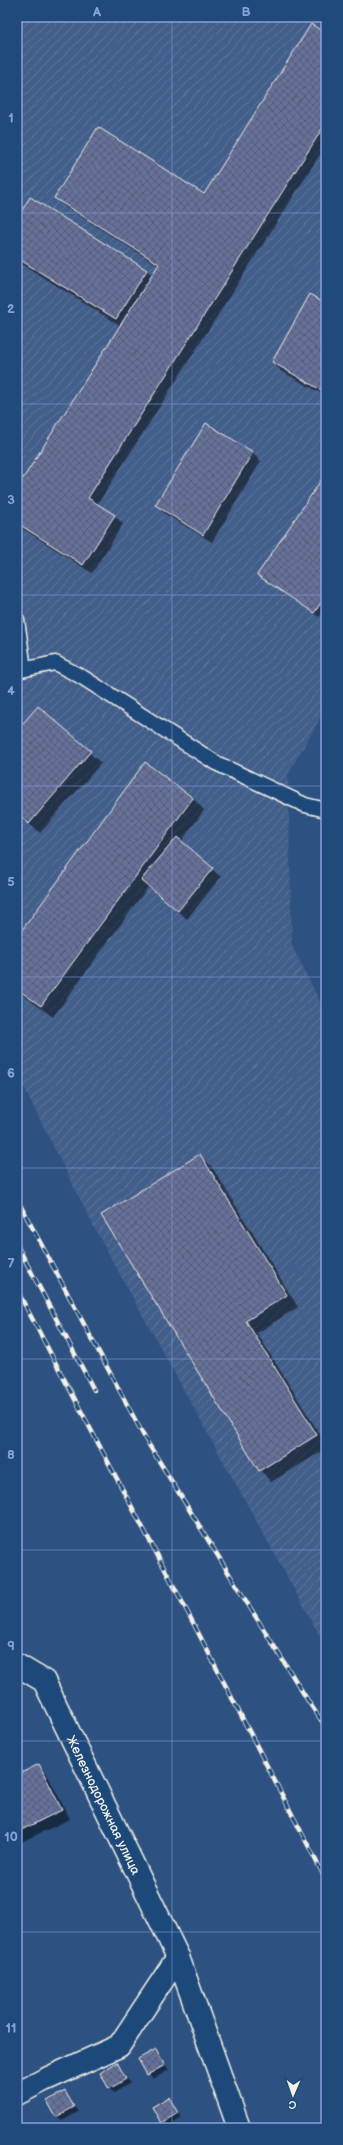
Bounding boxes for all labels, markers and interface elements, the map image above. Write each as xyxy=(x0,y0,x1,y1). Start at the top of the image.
text: A xyxy=(92,4,101,20)
text: B xyxy=(241,4,251,20)
text: 1 xyxy=(8,110,14,126)
text: 2 xyxy=(7,301,15,317)
text: 3 xyxy=(7,492,15,508)
text: 4 xyxy=(7,683,15,699)
text: 5 xyxy=(7,874,15,890)
text: 6 xyxy=(7,1065,15,1081)
text: 7 xyxy=(7,1256,15,1272)
text: 8 xyxy=(7,1447,15,1463)
text: 9 xyxy=(7,1638,15,1654)
street label: Железнодорожная улица xyxy=(63,1733,144,1878)
text: 10 xyxy=(4,1829,18,1845)
text: 11 xyxy=(6,2020,16,2036)
north arrow xyxy=(273,2075,313,2115)
text: С xyxy=(288,2098,297,2111)

